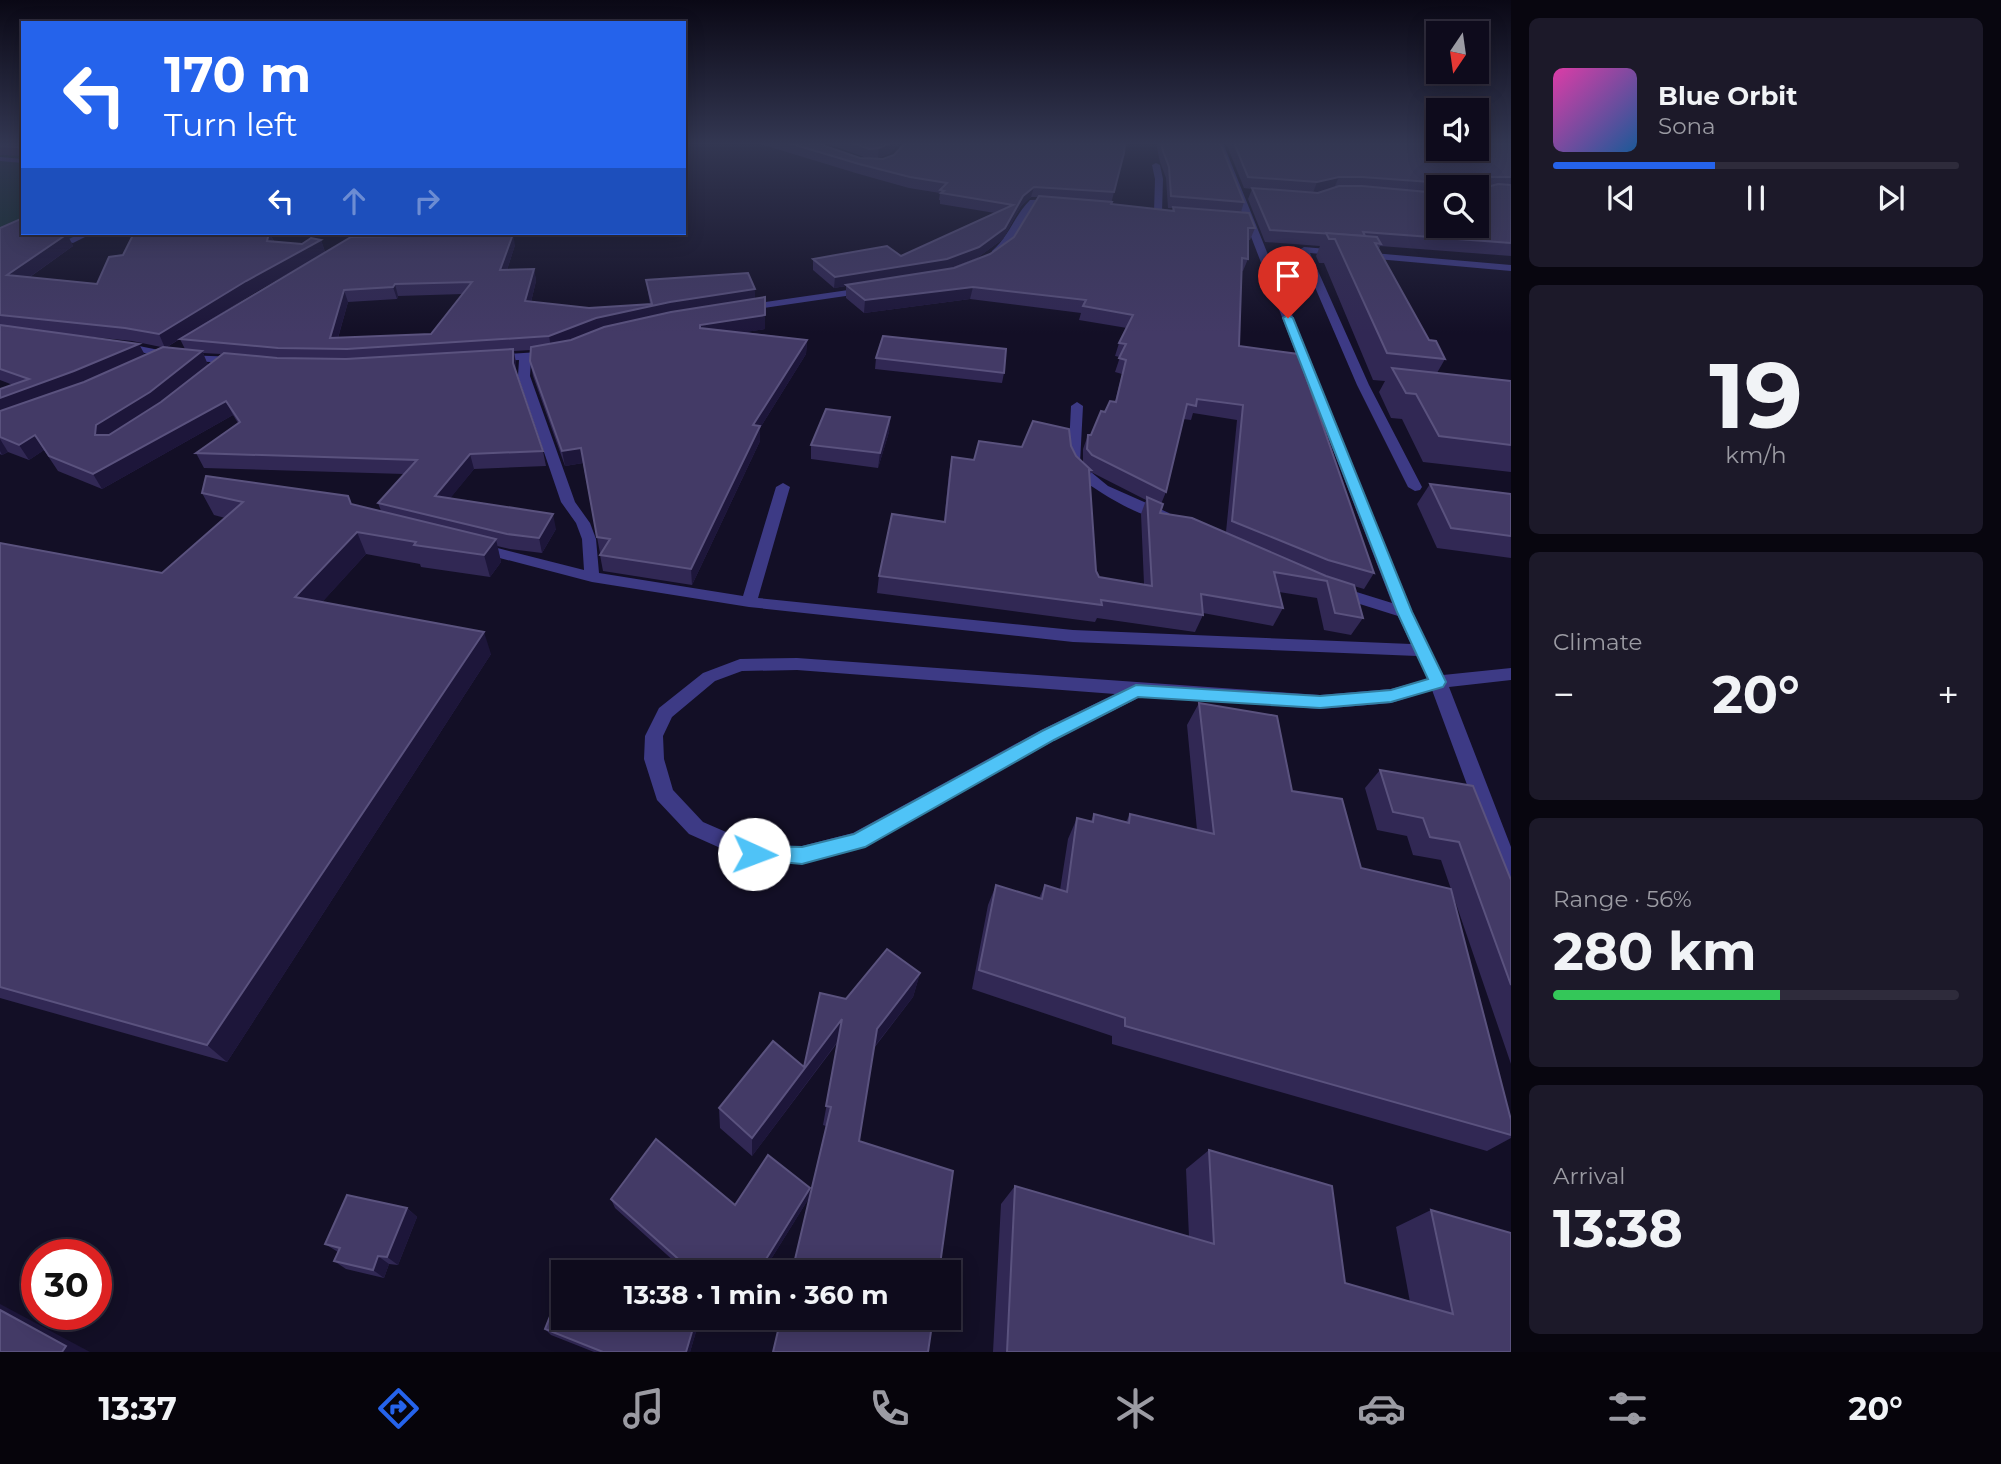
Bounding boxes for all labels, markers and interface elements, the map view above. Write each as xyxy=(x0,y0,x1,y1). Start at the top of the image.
north arrow xyxy=(1426,21,1489,84)
map controls xyxy=(1426,21,1489,238)
text: 170 m xyxy=(164,45,311,104)
icon: left xyxy=(49,49,140,140)
text: Blue Orbit xyxy=(1658,80,1797,112)
button: sound xyxy=(1426,98,1489,161)
text: Turn left xyxy=(164,105,298,144)
text: Sona xyxy=(1658,112,1716,140)
button: search xyxy=(1426,175,1489,238)
icon: previous xyxy=(1602,179,1640,217)
icon: pause xyxy=(1737,179,1775,217)
icon: next xyxy=(1872,179,1910,217)
icon: left xyxy=(262,182,300,220)
icon: ahead xyxy=(335,182,373,220)
icon: right xyxy=(408,182,446,220)
pin xyxy=(1258,246,1318,318)
icon: arrive xyxy=(1269,257,1307,295)
text: 19 xyxy=(1709,340,1803,451)
text: km/h xyxy=(1725,441,1787,469)
text: Climate xyxy=(1553,628,1642,656)
text: 20° xyxy=(1712,663,1800,726)
text: − xyxy=(1553,671,1575,718)
text: + xyxy=(1937,671,1959,718)
position arrow xyxy=(717,817,791,891)
text: Range · 56% xyxy=(1553,885,1692,913)
text: 280 km xyxy=(1553,920,1756,983)
text: Arrival xyxy=(1553,1162,1626,1190)
text: 13:38 xyxy=(1553,1197,1683,1260)
speed limit sign: 30 xyxy=(21,1239,112,1330)
text: 13:38 · 1 min · 360 m xyxy=(624,1279,888,1311)
icon: directions xyxy=(374,1384,423,1433)
icon: music xyxy=(619,1384,668,1433)
icon: phone xyxy=(865,1384,914,1433)
icon: climate xyxy=(1111,1384,1160,1433)
icon: car xyxy=(1357,1384,1406,1433)
icon: filters xyxy=(1603,1384,1652,1433)
text: 13:37 xyxy=(98,1389,177,1428)
text: 20° xyxy=(1849,1389,1903,1428)

